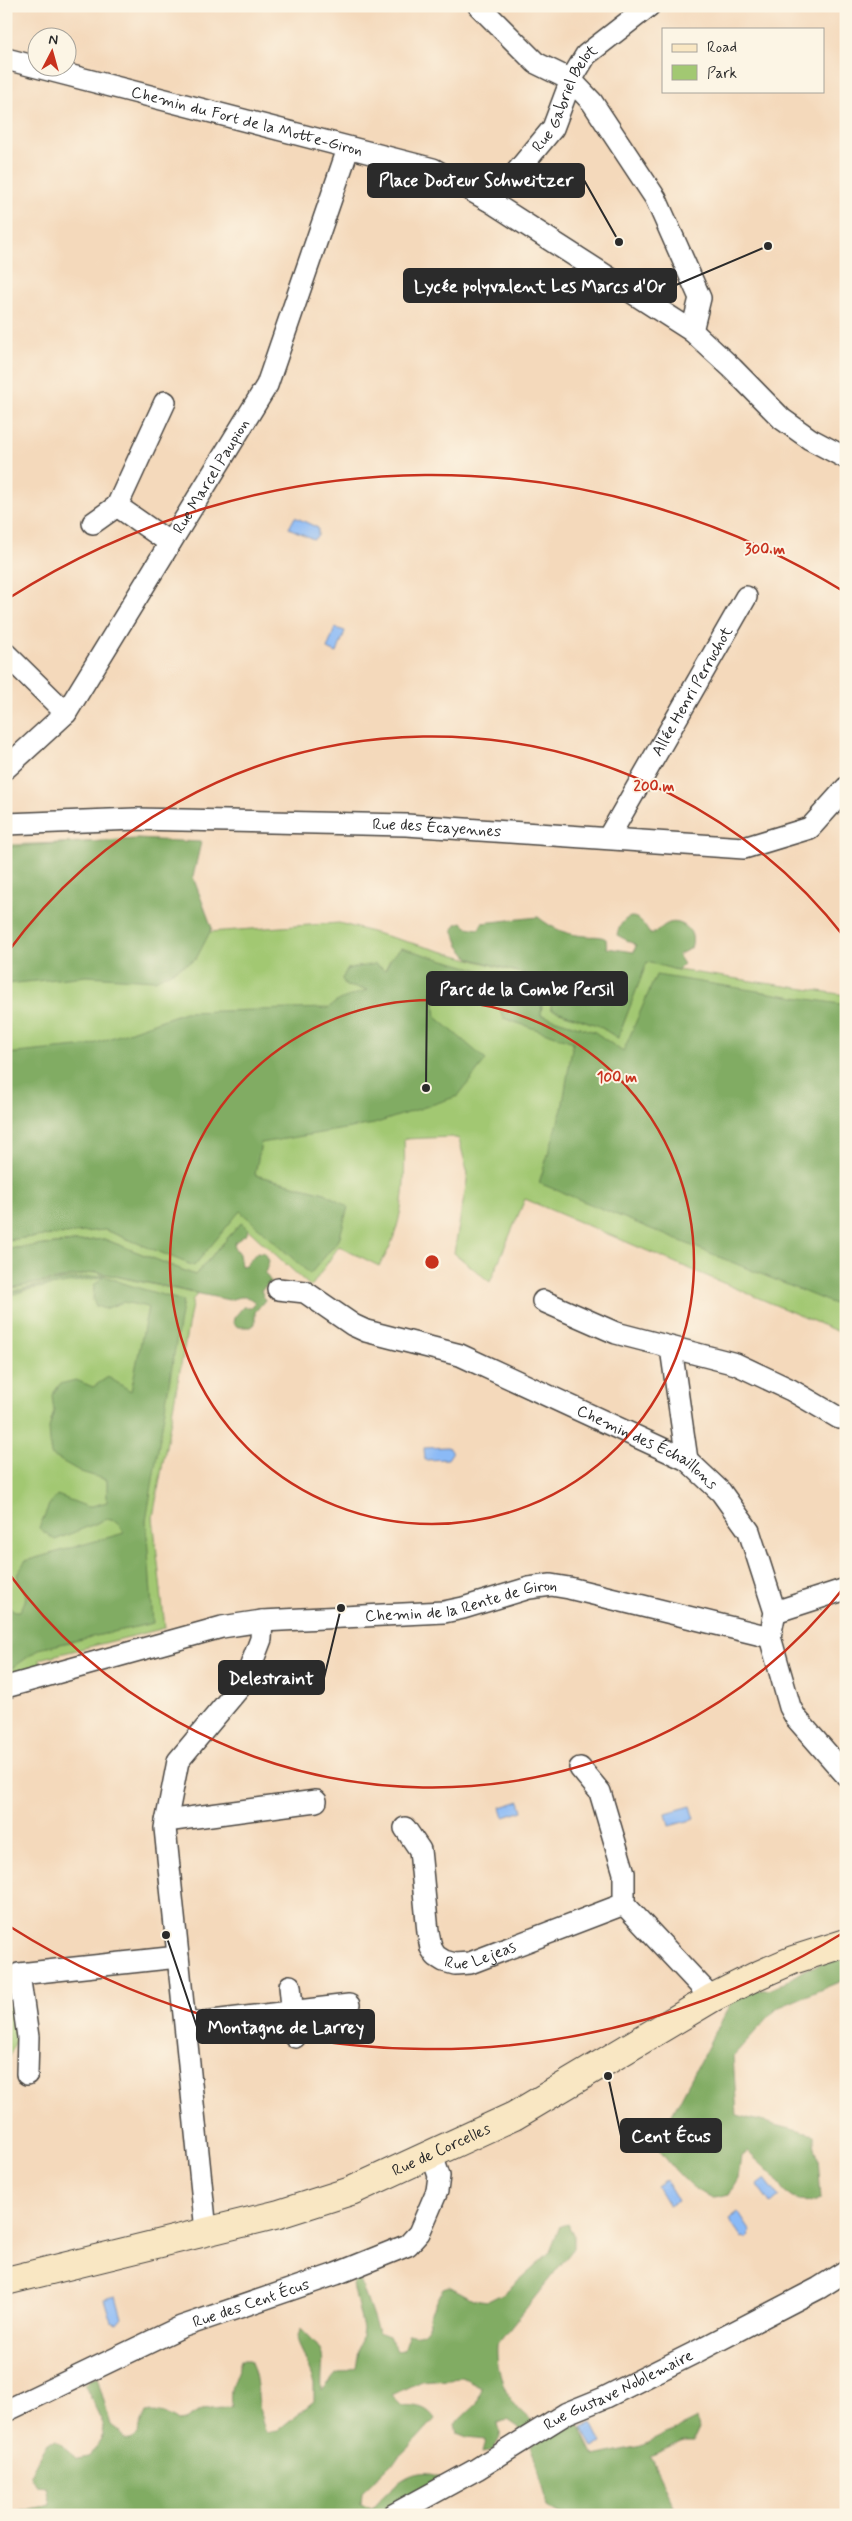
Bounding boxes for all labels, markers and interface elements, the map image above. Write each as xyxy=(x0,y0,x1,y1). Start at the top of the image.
north arrow xyxy=(28,28,78,78)
legend xyxy=(662,28,824,92)
text: N xyxy=(48,31,59,50)
text: Road xyxy=(707,38,737,58)
street label: Rue Gabriel Belot xyxy=(527,39,602,156)
text: Park xyxy=(707,64,737,84)
street label: Chemin du Fort de la Motte-Giron xyxy=(129,81,365,161)
callout: Place Docteur Schweitzer xyxy=(368,164,584,197)
text: Place Docteur Schweitzer xyxy=(379,169,574,193)
callout: Lycée polyvalent Les Marcs d'Or xyxy=(404,269,676,302)
text: Lycée polyvalent Les Marcs d'Or xyxy=(414,275,666,299)
street label: Rue Marcel Paupion xyxy=(168,415,254,538)
text: 300 m xyxy=(745,540,785,560)
street label: Allée Henri Perruchot xyxy=(647,622,738,760)
text: 200 m xyxy=(634,777,675,797)
street label: Rue des Écayennes xyxy=(372,814,502,842)
callout: Parc de la Combe Persil xyxy=(427,972,627,1005)
text: Parc de la Combe Persil xyxy=(439,978,615,1002)
text: 100 m xyxy=(597,1068,637,1088)
centre of rings xyxy=(423,1253,441,1271)
street label: Chemin des Échaillons xyxy=(573,1400,722,1494)
street label: Chemin de la Rente de Giron xyxy=(365,1574,559,1626)
callout: Delestraint xyxy=(219,1661,324,1694)
text: Delestraint xyxy=(228,1667,314,1691)
street label: Rue Lejeas xyxy=(442,1936,519,1975)
callout: Montagne de Larrey xyxy=(197,2010,374,2043)
text: Montagne de Larrey xyxy=(208,2016,364,2040)
street label: Rue de Corcelles xyxy=(389,2118,494,2181)
callout: Cent Écus xyxy=(621,2119,721,2152)
text: Cent Écus xyxy=(631,2124,711,2149)
street label: Rue des Cent Écus xyxy=(190,2273,312,2333)
street label: Rue Gustave Noblemaire xyxy=(540,2345,697,2435)

